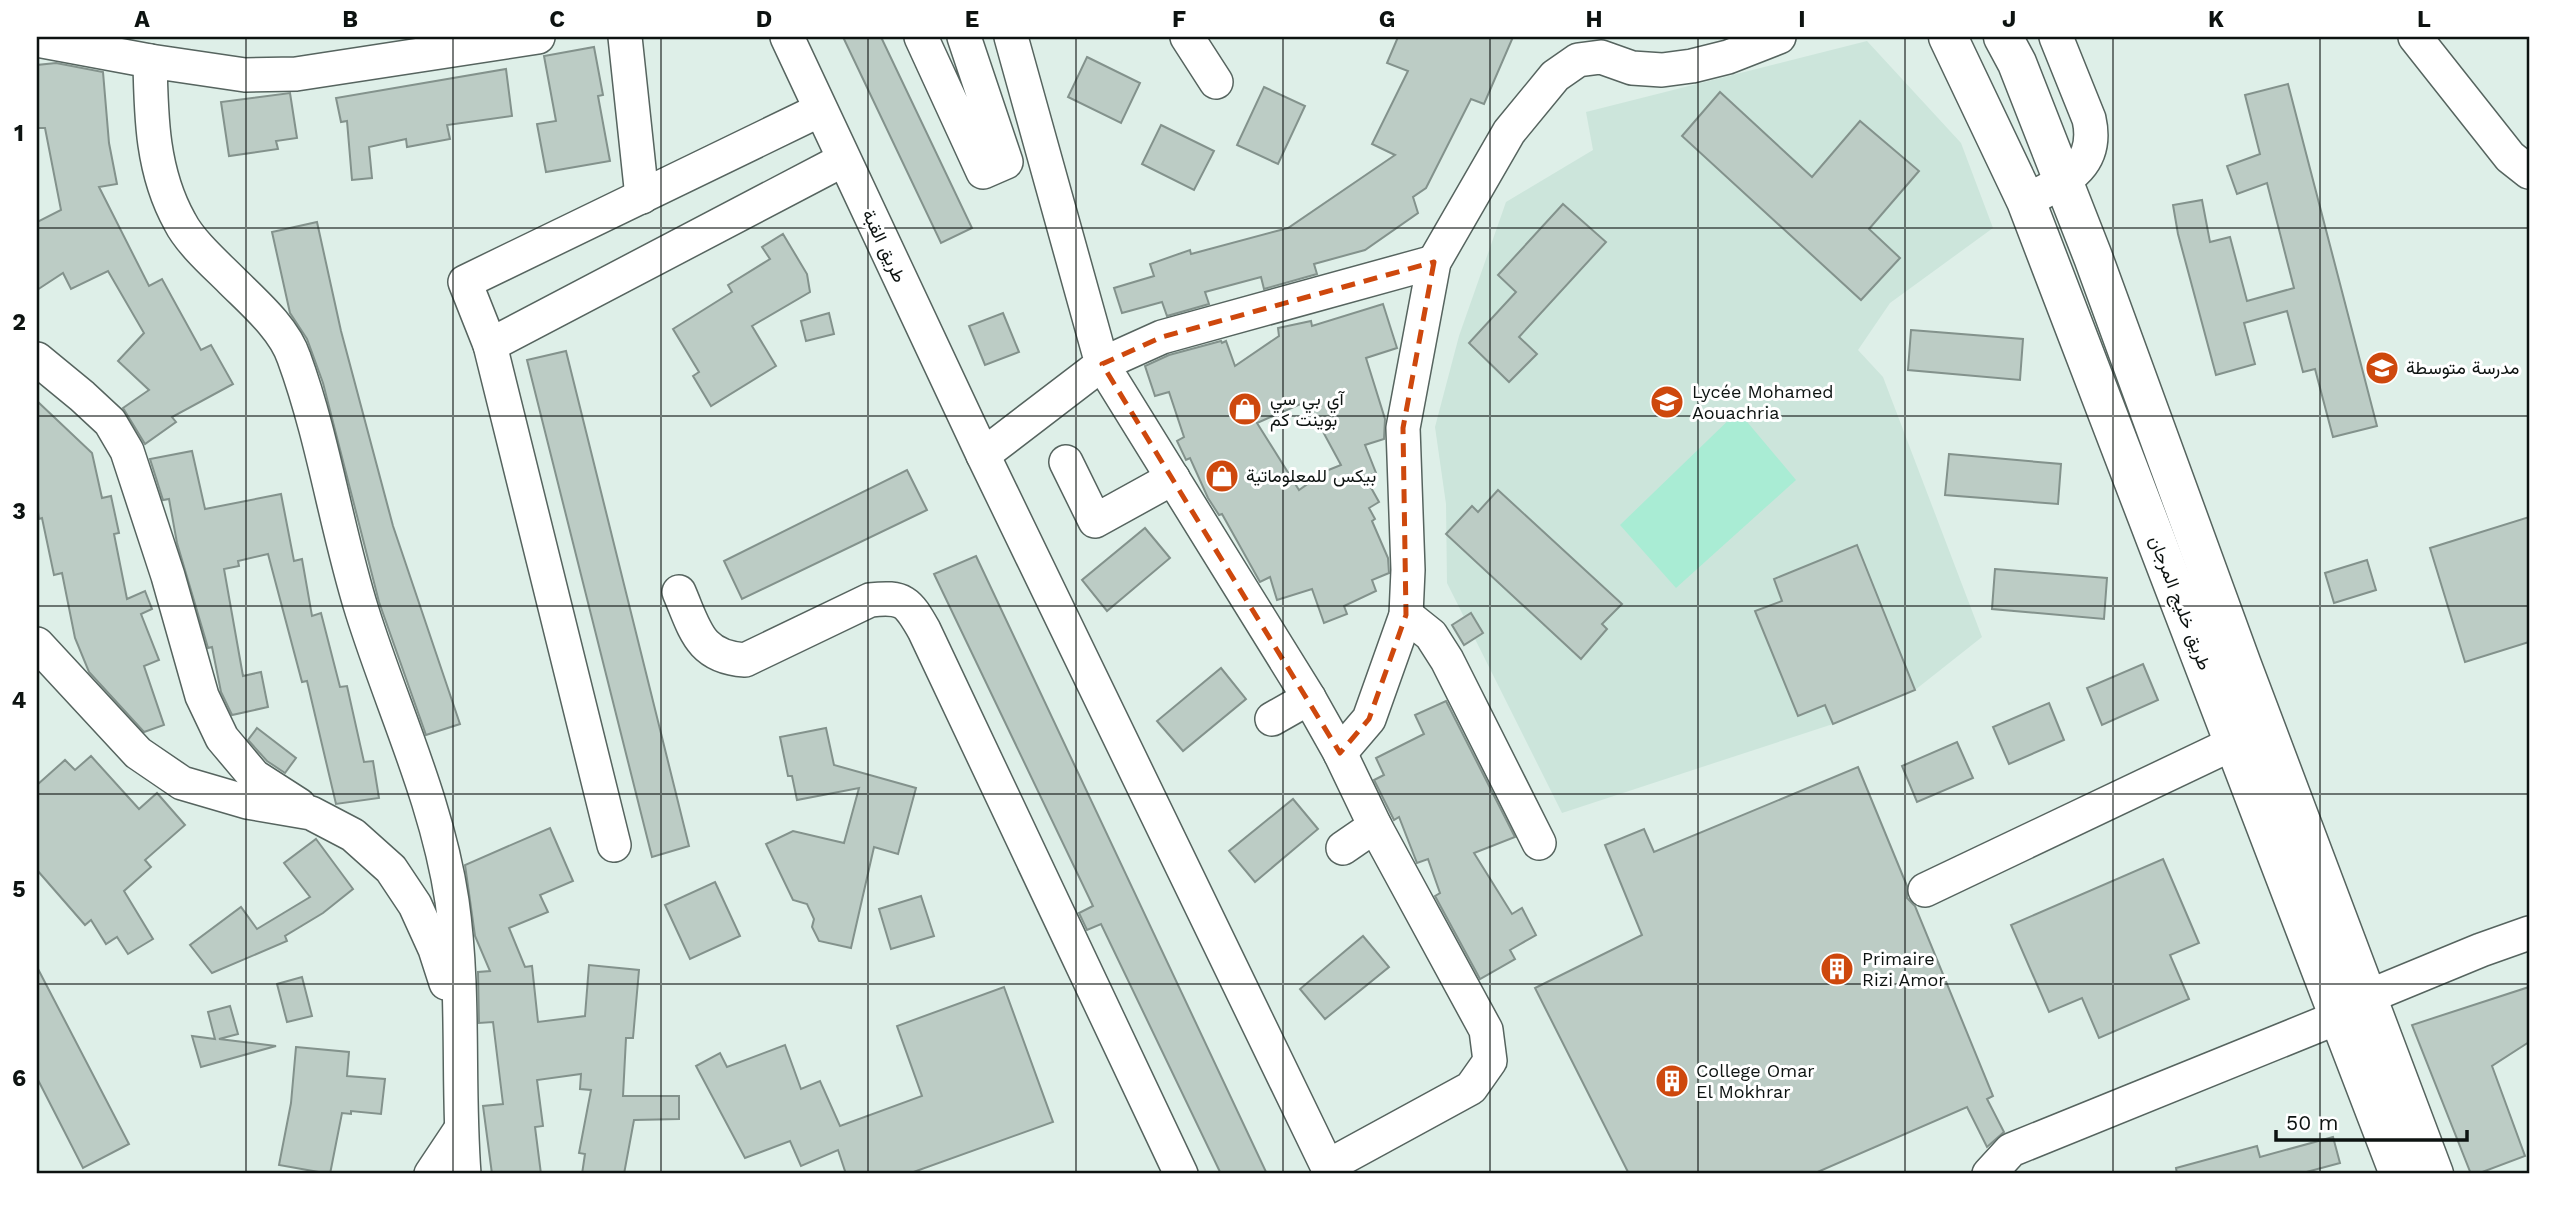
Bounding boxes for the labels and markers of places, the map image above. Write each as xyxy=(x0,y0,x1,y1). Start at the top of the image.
school or university icon: مدرسة متوسطة xyxy=(2363,349,2401,387)
place label: مدرسة متوسطة xyxy=(2406,357,2519,379)
place label: Lycée Mohamed Aouachria xyxy=(1692,381,1834,423)
school or university icon: Lycée Mohamed Aouachria xyxy=(1648,383,1686,421)
place label: آي بي سي بوينت كم xyxy=(1270,388,1346,432)
shop icon: آي بي سي بوينت كم xyxy=(1226,390,1264,428)
shop icon: بيكس للمعلوماتية xyxy=(1203,457,1241,495)
place label: بيكس للمعلوماتية xyxy=(1246,465,1376,487)
place label: Primaire Rizi Amor xyxy=(1862,948,1946,990)
building icon: Primaire Rizi Amor xyxy=(1818,950,1856,988)
place label: College Omar El Mokhrar xyxy=(1696,1060,1815,1102)
building icon: College Omar El Mokhrar xyxy=(1653,1062,1691,1100)

